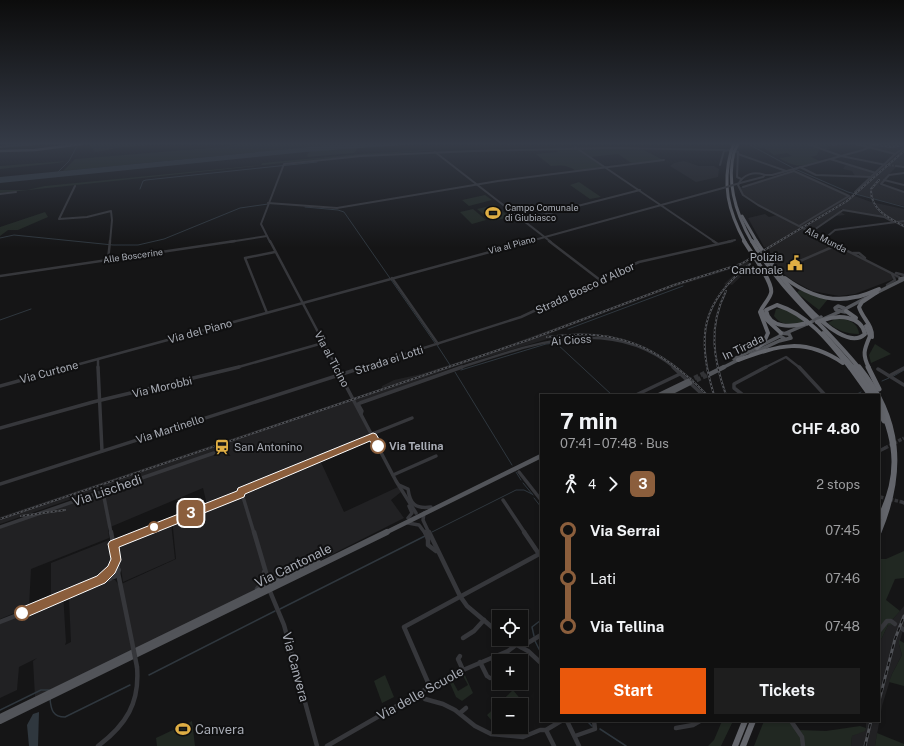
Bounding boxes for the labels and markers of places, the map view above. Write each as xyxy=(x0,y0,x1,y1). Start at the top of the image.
place label: Campo Comunale di Giubiasco xyxy=(505,202,579,223)
sports icon: Campo Comunale di Giubiasco xyxy=(484,204,502,222)
place label: Polizia Cantonale xyxy=(731,251,783,276)
public building icon: Polizia Cantonale xyxy=(786,254,804,272)
station icon: San Antonino xyxy=(213,438,231,456)
marker: Via Tellina xyxy=(370,438,386,454)
place label: Via Tellina xyxy=(389,440,443,452)
place label: San Antonino xyxy=(234,441,302,453)
unlabelled marker xyxy=(148,521,160,533)
unlabelled marker xyxy=(14,605,30,621)
sports icon: Canvera xyxy=(174,720,192,738)
place label: Canvera xyxy=(195,722,244,737)

